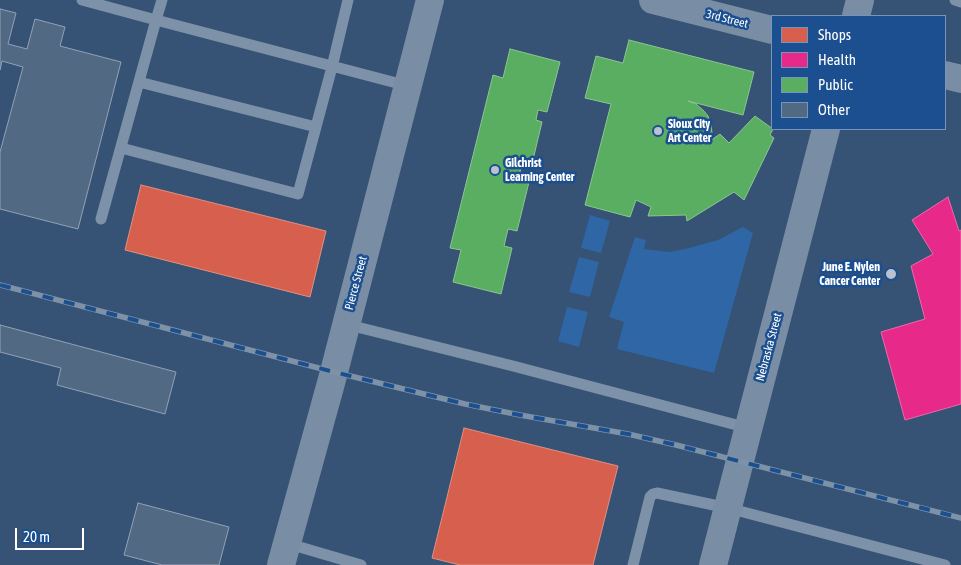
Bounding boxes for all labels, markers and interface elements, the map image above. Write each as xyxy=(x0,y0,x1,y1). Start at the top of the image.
street label: 3rd Street xyxy=(704,7,750,31)
legend xyxy=(771,15,946,130)
text: Shops xyxy=(818,26,851,43)
text: Health xyxy=(818,51,856,68)
text: Public xyxy=(818,76,853,93)
text: Other xyxy=(818,101,850,118)
place label: Sioux City Art Center xyxy=(668,117,711,145)
marker: Sioux City Art Center xyxy=(652,125,664,137)
place label: Gilchrist Learning Center xyxy=(505,156,574,184)
marker: Gilchrist Learning Center xyxy=(489,164,501,176)
street label: Pierce Street xyxy=(342,254,370,312)
place label: June E. Nylen Cancer Center xyxy=(819,260,880,288)
marker: June E. Nylen Cancer Center xyxy=(884,267,898,281)
street label: Nebraska Street xyxy=(753,311,785,383)
scale bar xyxy=(18,518,86,550)
text: 20 m xyxy=(23,528,50,545)

